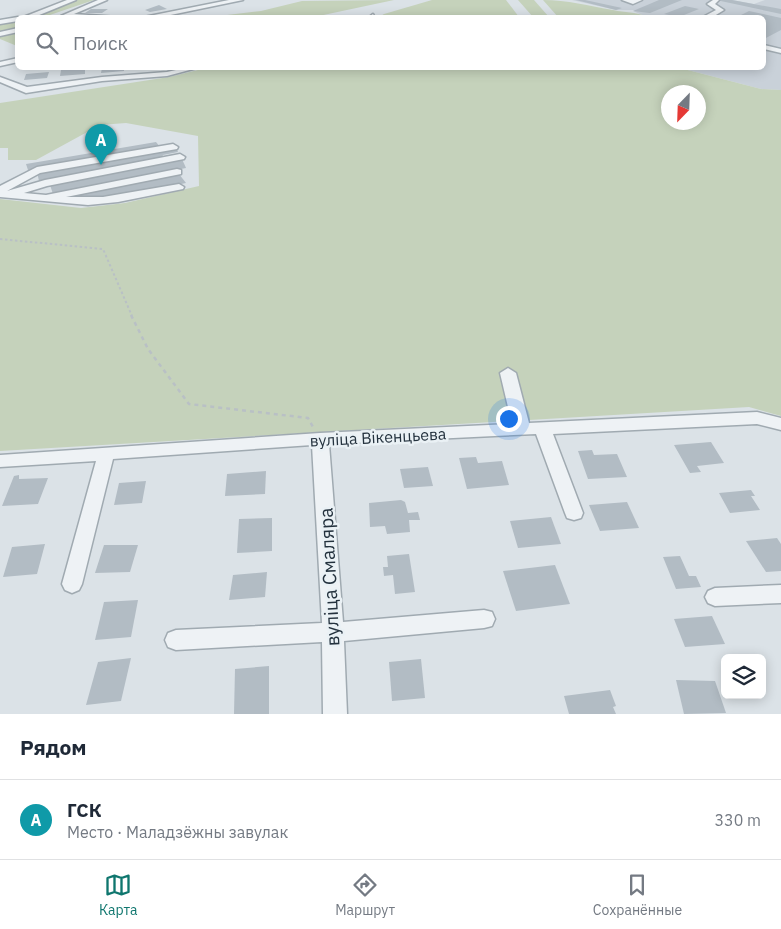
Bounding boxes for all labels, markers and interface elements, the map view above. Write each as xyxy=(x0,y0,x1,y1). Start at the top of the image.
search box xyxy=(15,15,766,70)
icon: search xyxy=(33,29,61,57)
text: Поиск xyxy=(73,31,128,55)
north arrow xyxy=(661,85,706,130)
pin: A xyxy=(85,124,117,165)
your location xyxy=(496,406,522,432)
street label: вуліца Вікенцьева xyxy=(309,423,447,451)
street label: вуліца Смаляра xyxy=(313,507,345,647)
map controls xyxy=(721,654,766,699)
button: layers xyxy=(721,654,766,699)
text: Рядом xyxy=(20,733,87,761)
text: ГСК xyxy=(67,798,102,822)
text: A xyxy=(31,810,41,830)
text: 330 m xyxy=(714,810,761,830)
text: Место · Маладзёжны завулак xyxy=(67,822,288,842)
tab: Карта xyxy=(99,871,137,919)
tab: Маршрут xyxy=(335,871,395,919)
tab: Сохранённые xyxy=(593,871,682,919)

